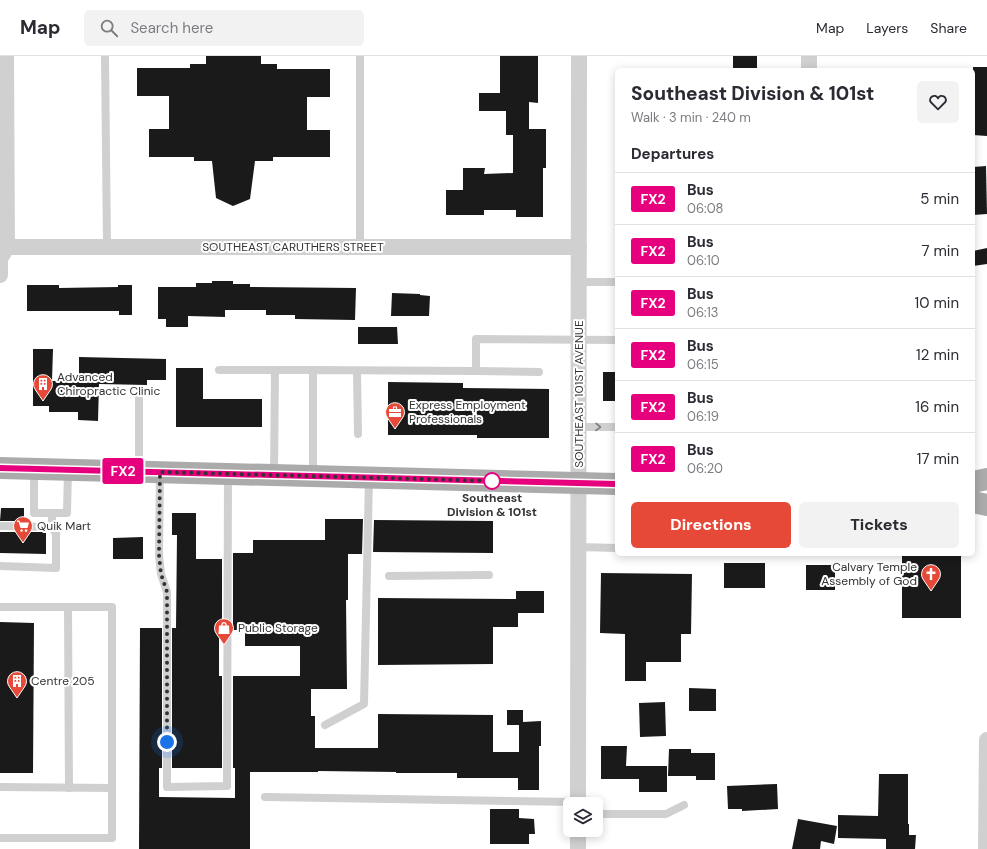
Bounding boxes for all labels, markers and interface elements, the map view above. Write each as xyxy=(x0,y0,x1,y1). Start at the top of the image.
search box xyxy=(84,10,364,46)
text: Map xyxy=(20,15,60,40)
icon: search xyxy=(98,17,120,39)
text: Search here xyxy=(130,18,213,38)
text: Map xyxy=(816,19,844,37)
text: Layers xyxy=(866,19,908,37)
text: Share xyxy=(930,19,967,37)
text: Southeast Division & 101st xyxy=(631,81,874,106)
button: heart xyxy=(917,81,959,123)
text: Walk · 3 min · 240 m xyxy=(631,109,751,126)
text: Departures xyxy=(631,144,714,164)
text: Bus xyxy=(687,180,714,200)
text: 5 min xyxy=(920,189,959,209)
text: FX2 xyxy=(640,190,666,208)
text: 06:08 xyxy=(687,200,723,217)
text: Bus xyxy=(687,232,714,252)
street label: SOUTHEAST CARUTHERS STREET xyxy=(202,239,384,255)
text: 7 min xyxy=(921,241,959,261)
text: FX2 xyxy=(640,242,666,260)
text: 06:10 xyxy=(687,252,720,269)
text: Bus xyxy=(687,284,714,304)
text: 10 min xyxy=(914,293,959,313)
text: FX2 xyxy=(640,294,666,312)
text: 06:13 xyxy=(687,304,718,321)
street label: SOUTHEAST 101ST AVENUE xyxy=(571,320,587,468)
text: Bus xyxy=(687,336,714,356)
text: 12 min xyxy=(916,345,959,365)
text: FX2 xyxy=(640,346,666,364)
text: 06:15 xyxy=(687,356,719,373)
place label: Advanced Chiropractic Clinic xyxy=(57,369,160,399)
building icon: Advanced Chiropractic Clinic xyxy=(32,373,54,401)
text: Bus xyxy=(687,388,714,408)
place label: Express Employment Professionals xyxy=(409,397,526,427)
text: 16 min xyxy=(915,397,959,417)
text: FX2 xyxy=(640,398,666,416)
office icon: Express Employment Professionals xyxy=(384,401,406,429)
text: 06:19 xyxy=(687,408,719,425)
one-way arrow xyxy=(595,423,601,431)
text: Bus xyxy=(687,440,714,460)
text: 17 min xyxy=(917,449,959,469)
text: FX2 xyxy=(640,450,666,468)
line badge: FX2 xyxy=(100,458,146,484)
text: 06:20 xyxy=(687,460,723,477)
text: FX2 xyxy=(110,462,136,480)
marker: Southeast Division & 101st xyxy=(483,472,501,490)
place label: Southeast Division & 101st xyxy=(447,490,537,520)
button: Directions xyxy=(631,502,791,548)
button: Tickets xyxy=(799,502,959,548)
supermarket icon: Quik Mart xyxy=(12,515,34,543)
place label: Quik Mart xyxy=(37,518,91,534)
place label: Calvary Temple Assembly of God xyxy=(821,559,917,589)
church icon: Calvary Temple Assembly of God xyxy=(920,563,942,591)
shop icon: Public Storage xyxy=(213,617,235,645)
place label: Public Storage xyxy=(238,620,318,636)
building icon: Centre 205 xyxy=(6,670,28,698)
place label: Centre 205 xyxy=(31,673,95,689)
your location xyxy=(157,732,177,752)
map controls xyxy=(563,797,603,837)
button: layers xyxy=(563,797,603,837)

